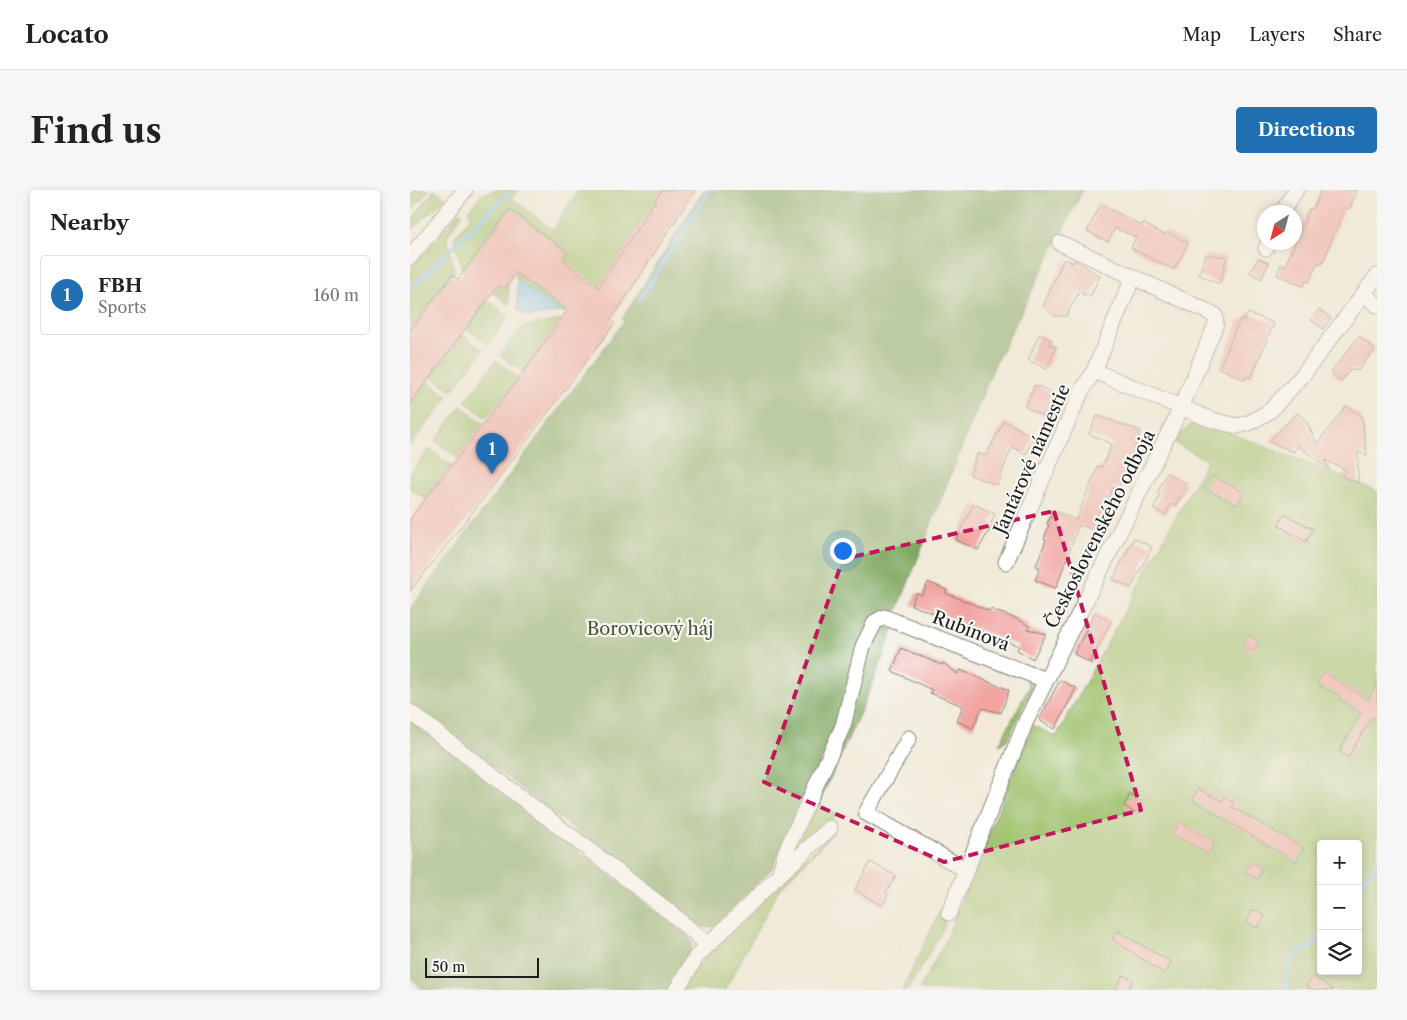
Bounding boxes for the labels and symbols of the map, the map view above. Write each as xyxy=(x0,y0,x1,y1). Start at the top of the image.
north arrow xyxy=(1257,205,1302,250)
street label: Jantárové námestie xyxy=(988,381,1075,540)
street label: Československého odboja xyxy=(1038,425,1160,632)
pin: 1 xyxy=(476,433,508,474)
your location xyxy=(830,538,856,564)
street label: Rubínová xyxy=(929,606,1013,656)
park label: Borovicový háj xyxy=(587,618,713,640)
scale bar xyxy=(425,955,539,978)

